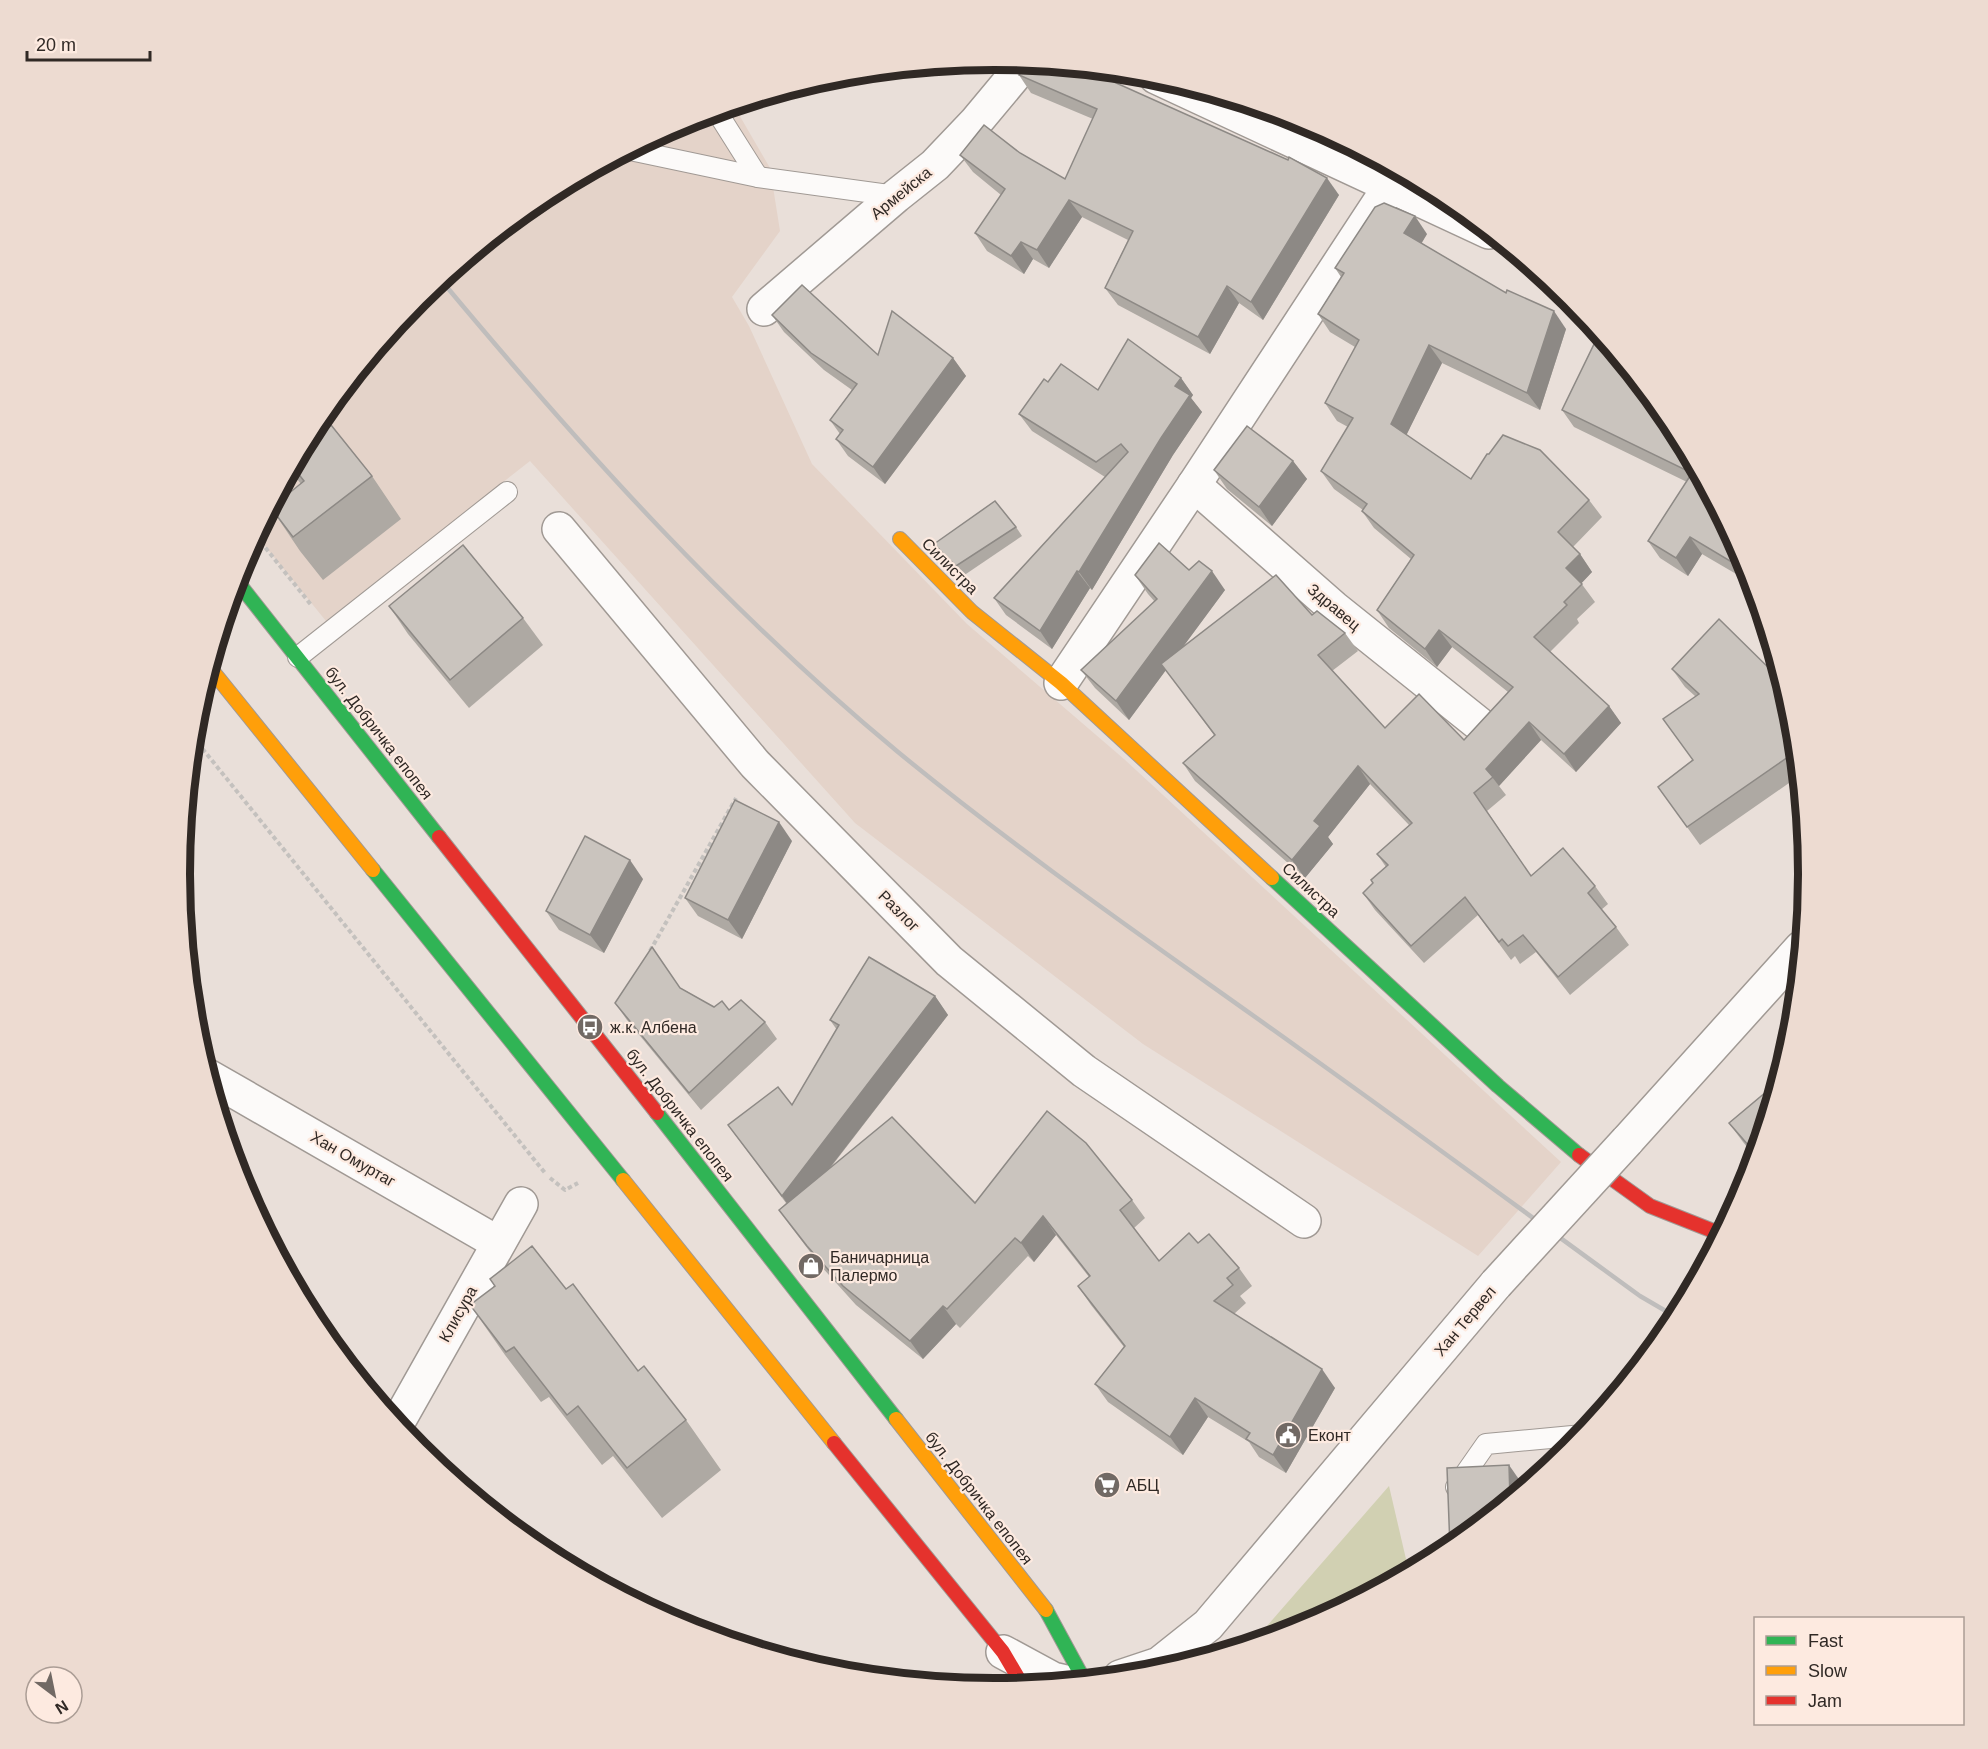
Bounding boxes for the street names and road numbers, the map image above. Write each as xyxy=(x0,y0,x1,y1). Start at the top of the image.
street label: Армейска xyxy=(867,163,935,222)
street label: Силистра xyxy=(919,535,981,597)
street label: Здравец xyxy=(1304,580,1364,634)
street label: бул. Добричка епопея xyxy=(322,663,436,803)
street label: Силистра xyxy=(1279,859,1343,921)
street label: Разлог xyxy=(875,887,923,935)
street label: бул. Добричка епопея xyxy=(623,1045,737,1185)
street label: Хан Омуртаг xyxy=(308,1128,398,1190)
street label: Клисура xyxy=(436,1283,480,1345)
street label: Хан Тервел xyxy=(1431,1283,1499,1359)
street label: бул. Добричка епопея xyxy=(922,1428,1036,1568)

